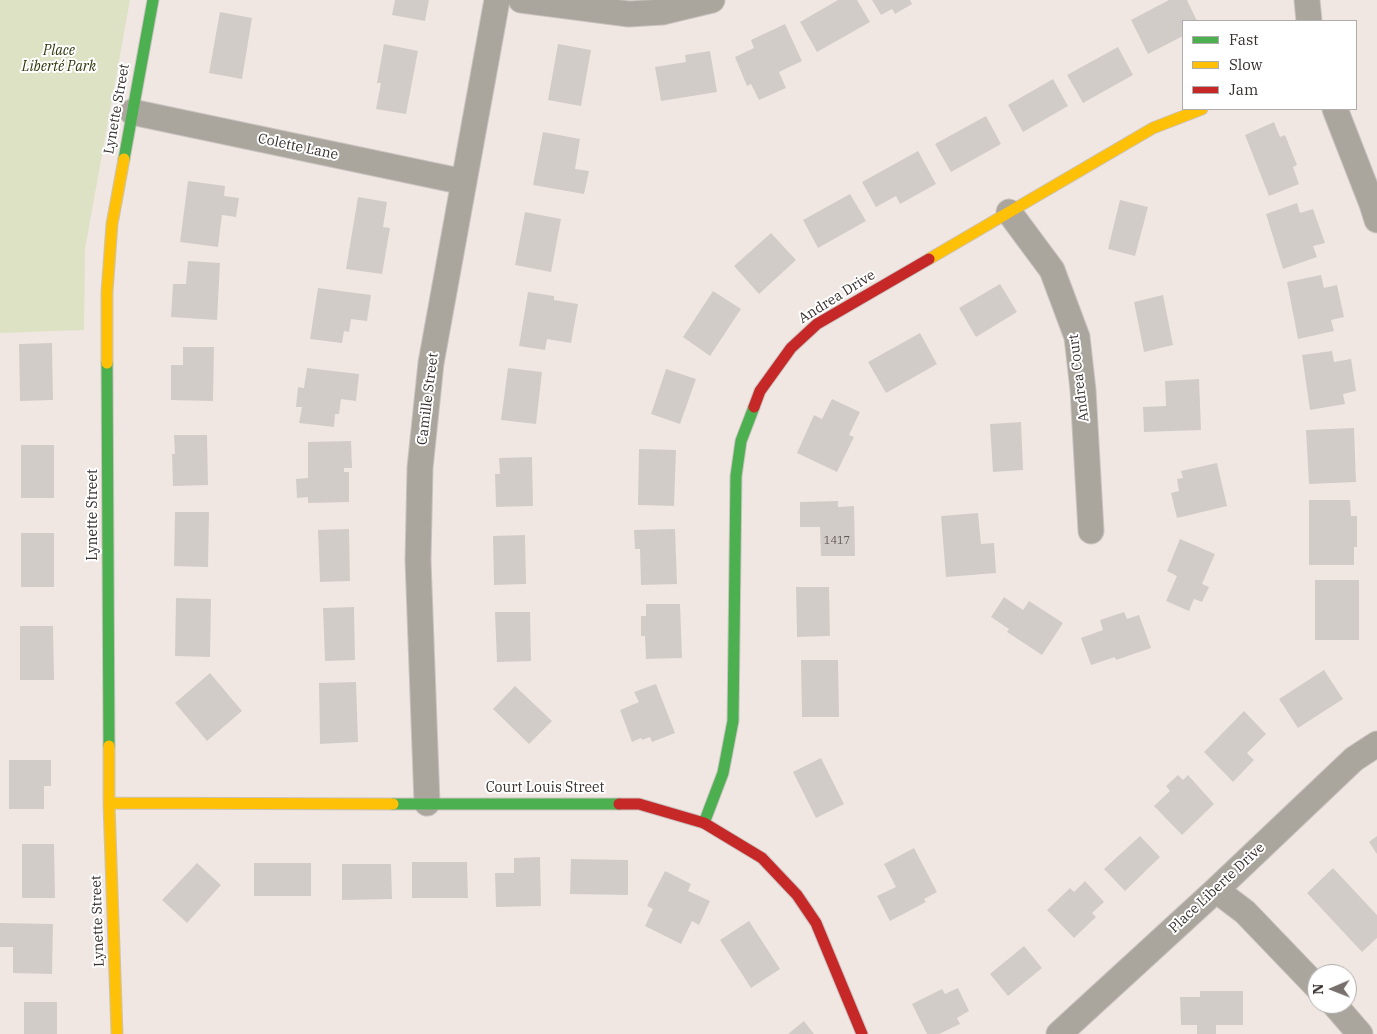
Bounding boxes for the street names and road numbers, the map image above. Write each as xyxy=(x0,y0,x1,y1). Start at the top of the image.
street label: Lynette Street xyxy=(101,62,133,156)
street label: Colette Lane xyxy=(256,130,340,164)
street label: Andrea Drive xyxy=(796,267,878,327)
street label: Andrea Court xyxy=(1065,333,1093,423)
street label: Camille Street xyxy=(414,352,442,446)
street label: Lynette Street xyxy=(85,469,101,561)
street label: Court Louis Street xyxy=(486,780,604,796)
street label: Place Liberte Drive xyxy=(1166,839,1268,937)
street label: Lynette Street xyxy=(88,875,108,967)

